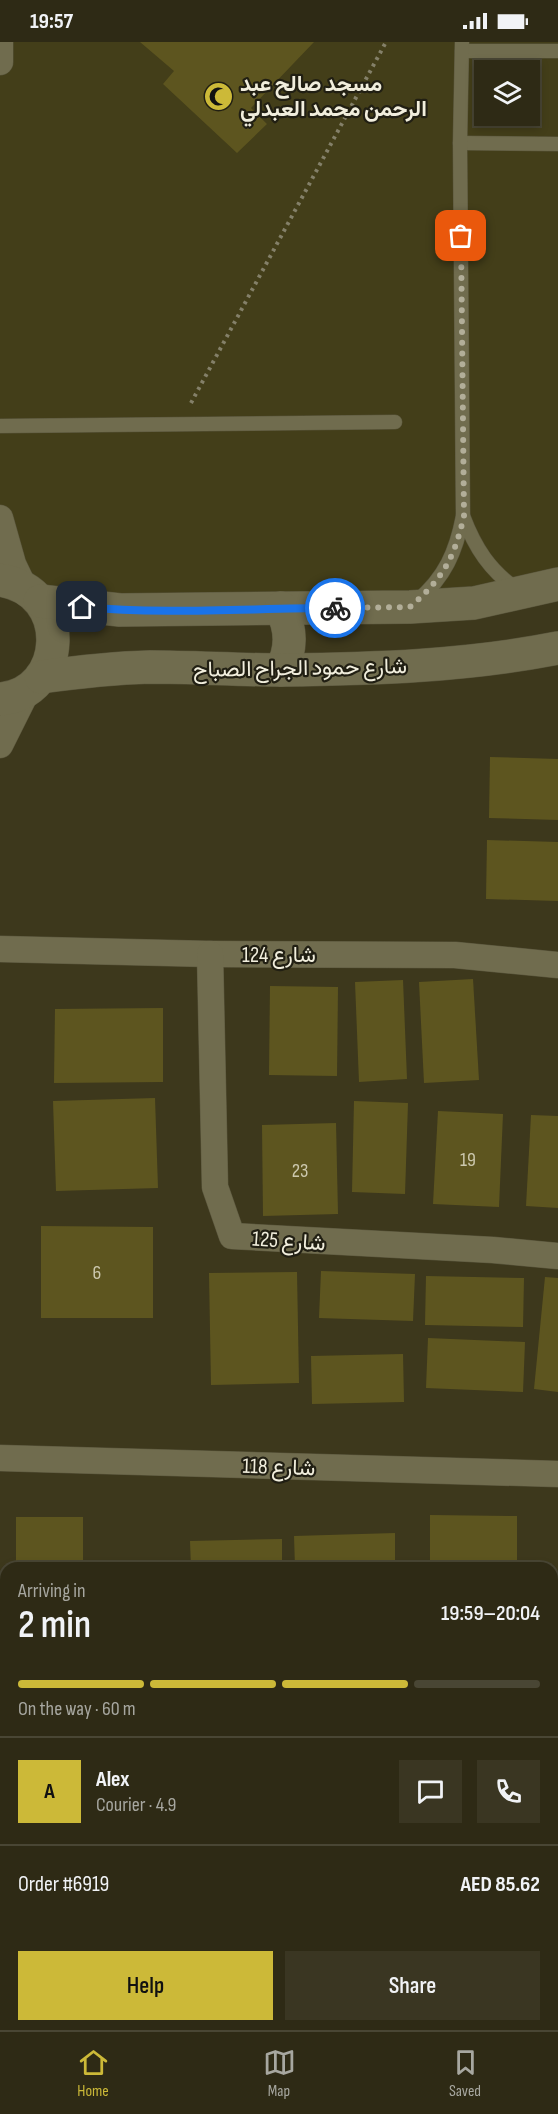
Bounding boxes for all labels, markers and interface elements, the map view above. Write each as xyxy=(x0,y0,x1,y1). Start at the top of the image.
text: 19:57 xyxy=(30,8,73,35)
map controls xyxy=(474,60,540,126)
button: layers xyxy=(474,60,540,126)
place label: مسجد صالح عبد الرحمن محمد العبدلي xyxy=(240,71,427,127)
mosque icon: مسجد صالح عبد الرحمن محمد العبدلي xyxy=(203,80,235,112)
pin xyxy=(435,210,486,261)
icon: bag xyxy=(444,219,477,252)
courier xyxy=(305,578,365,638)
pin xyxy=(56,581,107,632)
icon: home xyxy=(65,590,98,623)
icon: bike xyxy=(319,592,352,625)
street label: شارع حمود الجراح الصباح xyxy=(193,653,407,684)
street label: شارع 124 xyxy=(242,942,316,969)
house number: 19 xyxy=(460,1148,476,1172)
house number: 23 xyxy=(292,1159,308,1183)
street label: شارع 125 xyxy=(251,1225,327,1258)
house number: 6 xyxy=(93,1261,101,1285)
street label: شارع 118 xyxy=(242,1453,316,1482)
text: Arriving in xyxy=(18,1579,86,1603)
text: 19:59–20:04 xyxy=(441,1600,540,1627)
text: 2 min xyxy=(18,1602,91,1649)
text: On the way · 60 m xyxy=(18,1697,136,1721)
button: chat xyxy=(399,1760,462,1823)
button: phone xyxy=(477,1760,540,1823)
text: Alex xyxy=(96,1766,129,1793)
text: A xyxy=(44,1778,55,1805)
text: Courier · 4.9 xyxy=(96,1793,176,1817)
text: Order #6919 xyxy=(18,1871,109,1898)
text: AED 85.62 xyxy=(460,1871,540,1898)
button: Help xyxy=(18,1951,273,2020)
button: Share xyxy=(285,1951,540,2020)
tab: Home xyxy=(77,2046,110,2101)
tab: Map xyxy=(263,2046,296,2101)
tab: Saved xyxy=(449,2046,482,2101)

